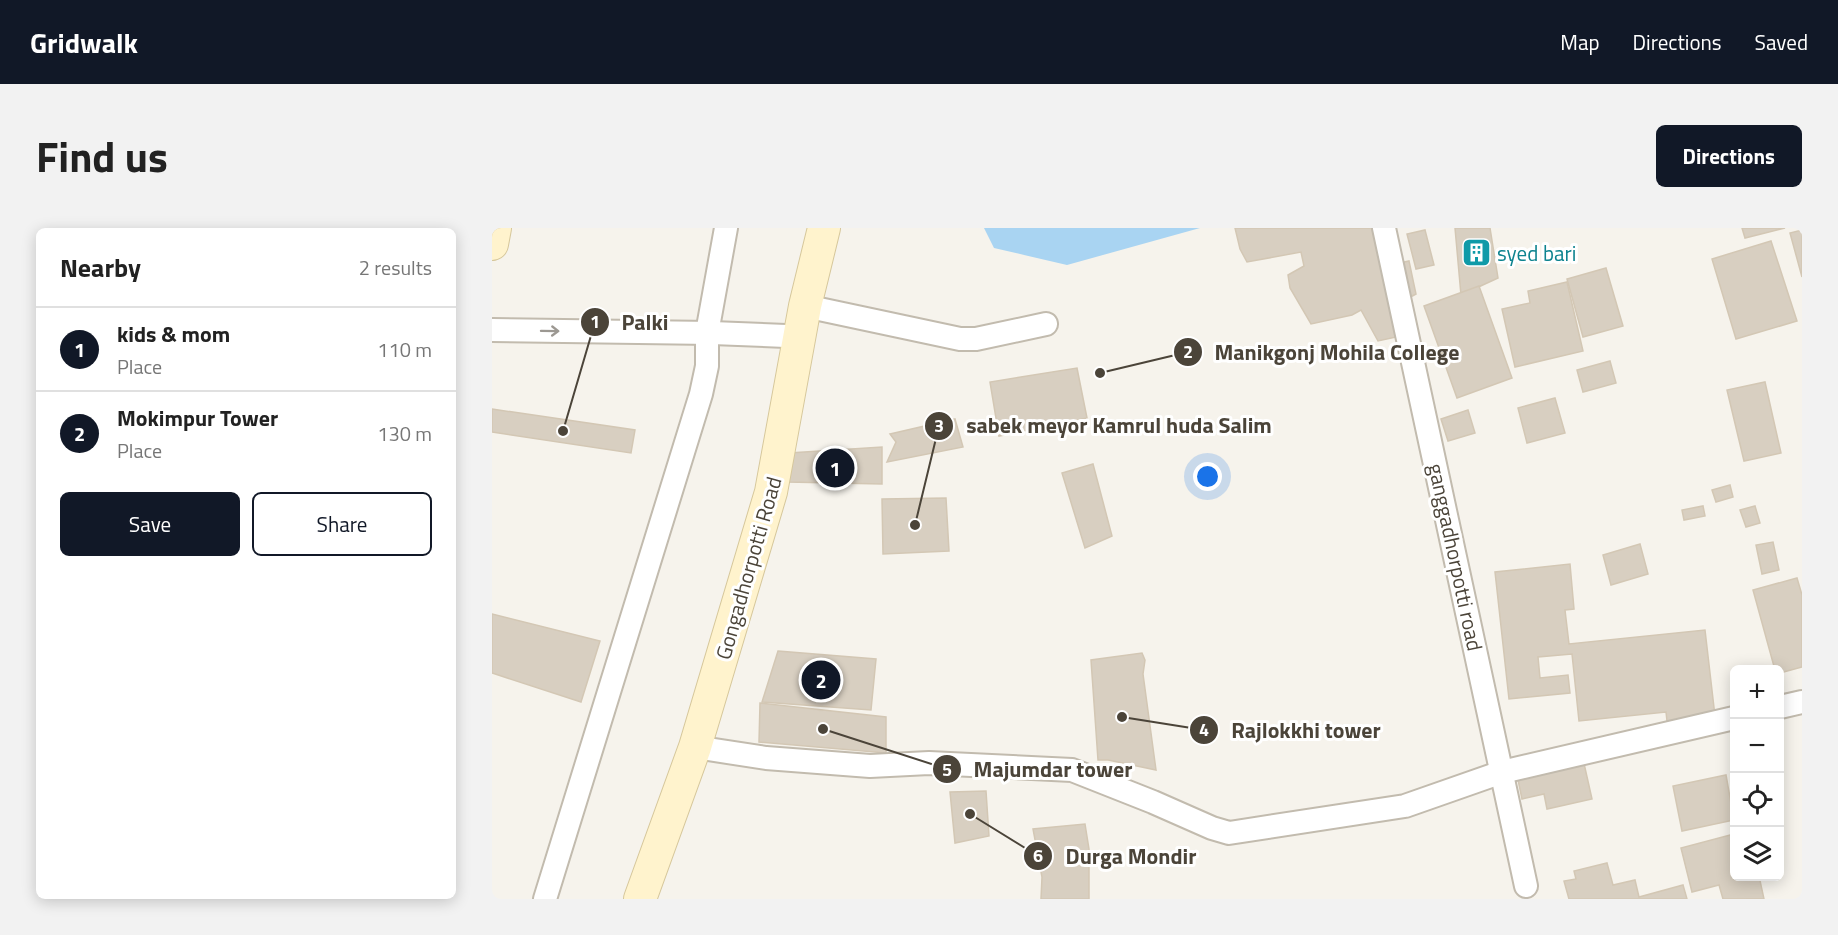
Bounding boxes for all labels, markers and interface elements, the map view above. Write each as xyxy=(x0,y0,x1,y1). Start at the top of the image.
text: Gridwalk xyxy=(30,21,138,64)
text: Map xyxy=(1560,26,1600,58)
text: Directions xyxy=(1633,26,1722,58)
text: Saved xyxy=(1755,26,1808,58)
text: Find us xyxy=(36,124,168,188)
button: Directions xyxy=(1656,125,1802,187)
building icon: syed bari xyxy=(1460,237,1492,269)
place label: syed bari xyxy=(1497,237,1576,269)
text: Nearby xyxy=(60,248,141,287)
text: 2 results xyxy=(359,252,432,283)
callout: Palki xyxy=(580,302,681,342)
text: Palki xyxy=(621,305,669,339)
text: 1 xyxy=(590,308,600,335)
text: kids & mom xyxy=(117,317,230,351)
one-way arrow xyxy=(540,325,560,337)
callout: Manikgonj Mohila College xyxy=(1173,332,1472,372)
text: 1 xyxy=(74,334,85,365)
text: 110 m xyxy=(377,334,432,365)
text: Manikgonj Mohila College xyxy=(1214,335,1460,369)
text: 2 xyxy=(1183,338,1193,365)
text: Place xyxy=(117,351,162,382)
text: Mokimpur Tower xyxy=(117,401,278,435)
callout: sabek meyor Kamrul huda Salim xyxy=(924,406,1283,446)
text: sabek meyor Kamrul huda Salim xyxy=(966,408,1272,442)
text: 3 xyxy=(934,412,944,439)
text: 2 xyxy=(74,418,85,449)
text: 130 m xyxy=(377,418,432,449)
text: Place xyxy=(117,435,162,466)
pin: 1 xyxy=(816,446,854,490)
street label: ganggadhorpotti road xyxy=(1420,460,1492,654)
your location xyxy=(1193,462,1222,491)
street label: Gongadhorpotti Road xyxy=(707,473,789,663)
button: Save xyxy=(60,492,240,556)
button: Share xyxy=(252,492,432,556)
pin: 2 xyxy=(802,658,840,702)
map controls xyxy=(1730,665,1784,881)
button: + xyxy=(1730,665,1784,719)
callout: Rajlokkhi tower xyxy=(1189,710,1393,750)
text: Rajlokkhi tower xyxy=(1231,713,1381,747)
text: 4 xyxy=(1199,716,1209,743)
button: − xyxy=(1730,719,1784,773)
callout: Majumdar tower xyxy=(932,749,1145,789)
text: Majumdar tower xyxy=(974,752,1132,786)
text: 5 xyxy=(942,756,952,783)
button: locate xyxy=(1730,773,1784,827)
button: layers xyxy=(1730,827,1784,881)
callout: Durga Mondir xyxy=(1023,836,1208,876)
text: Durga Mondir xyxy=(1066,839,1196,873)
text: 6 xyxy=(1033,842,1043,869)

